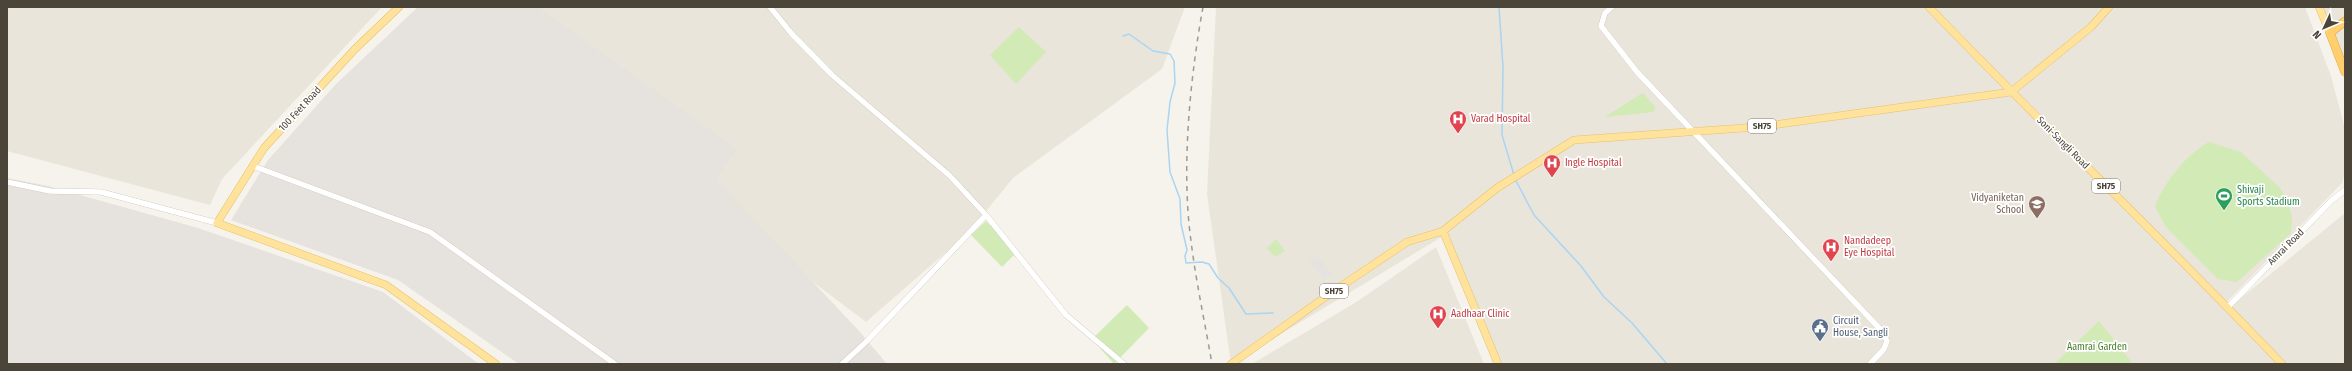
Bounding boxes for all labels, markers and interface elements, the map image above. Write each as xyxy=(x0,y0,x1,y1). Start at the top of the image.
north arrow xyxy=(2304,8,2344,48)
text: N xyxy=(2310,28,2324,41)
street label: 100 Feet Road xyxy=(276,84,324,134)
hospital icon: Varad Hospital xyxy=(1448,109,1468,134)
place label: Varad Hospital xyxy=(1471,113,1531,125)
street label: Soni-Sangli Road xyxy=(2034,114,2092,172)
road number: SH75 xyxy=(1748,119,1776,133)
hospital icon: Ingle Hospital xyxy=(1542,153,1562,178)
place label: Ingle Hospital xyxy=(1565,157,1622,169)
road number: SH75 xyxy=(2092,179,2120,193)
place label: Shivaji Sports Stadium xyxy=(2237,184,2300,208)
sports icon: Shivaji Sports Stadium xyxy=(2214,186,2234,211)
place label: Vidyaniketan School xyxy=(1971,192,2024,216)
school or university icon: Vidyaniketan School xyxy=(2027,194,2047,219)
street label: Amrai Road xyxy=(2265,226,2307,268)
place label: Nandadeep Eye Hospital xyxy=(1844,235,1895,259)
hospital icon: Nandadeep Eye Hospital xyxy=(1821,237,1841,262)
road number: SH75 xyxy=(1320,284,1348,298)
hospital icon: Aadhaar Clinic xyxy=(1428,304,1448,329)
place label: Aadhaar Clinic xyxy=(1451,308,1510,320)
place label: Circuit House, Sangli xyxy=(1833,315,1888,339)
public building icon: Circuit House, Sangli xyxy=(1810,317,1830,342)
park label: Aamrai Garden xyxy=(2067,341,2127,353)

